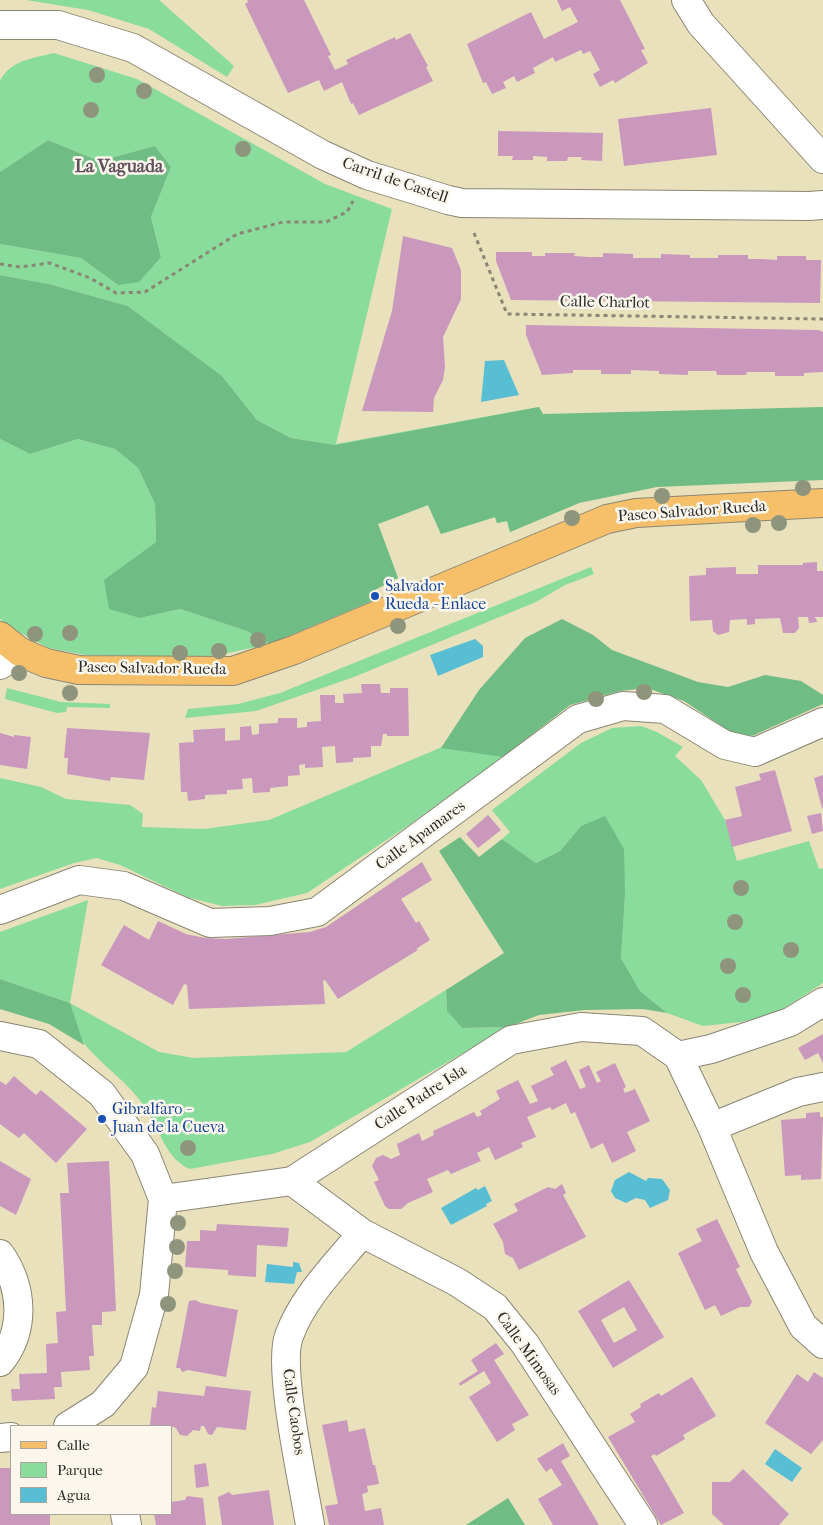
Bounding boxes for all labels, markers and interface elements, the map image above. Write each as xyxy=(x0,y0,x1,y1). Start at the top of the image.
street label: Carril de Castell xyxy=(339,154,451,208)
district label: La Vaguada xyxy=(75,157,163,179)
street label: Calle Charlot xyxy=(560,293,650,313)
street label: Paseo Salvador Rueda xyxy=(617,497,767,527)
place label: Salvador Rueda - Enlace xyxy=(385,577,486,615)
marker: Salvador Rueda - Enlace xyxy=(369,590,381,602)
street label: Paseo Salvador Rueda xyxy=(77,658,227,680)
street label: Calle Apamares xyxy=(373,797,469,875)
street label: Calle Padre Isla xyxy=(371,1061,471,1135)
place label: Gibralfaro - Juan de la Cueva xyxy=(112,1100,225,1138)
marker: Gibralfaro - Juan de la Cueva xyxy=(96,1113,108,1125)
street label: Calle Mimosas xyxy=(491,1309,565,1399)
street label: Calle Caobos xyxy=(277,1368,309,1456)
legend xyxy=(10,1425,172,1515)
text: Calle xyxy=(57,1436,90,1454)
text: Parque xyxy=(57,1461,103,1479)
text: Agua xyxy=(57,1486,90,1504)

